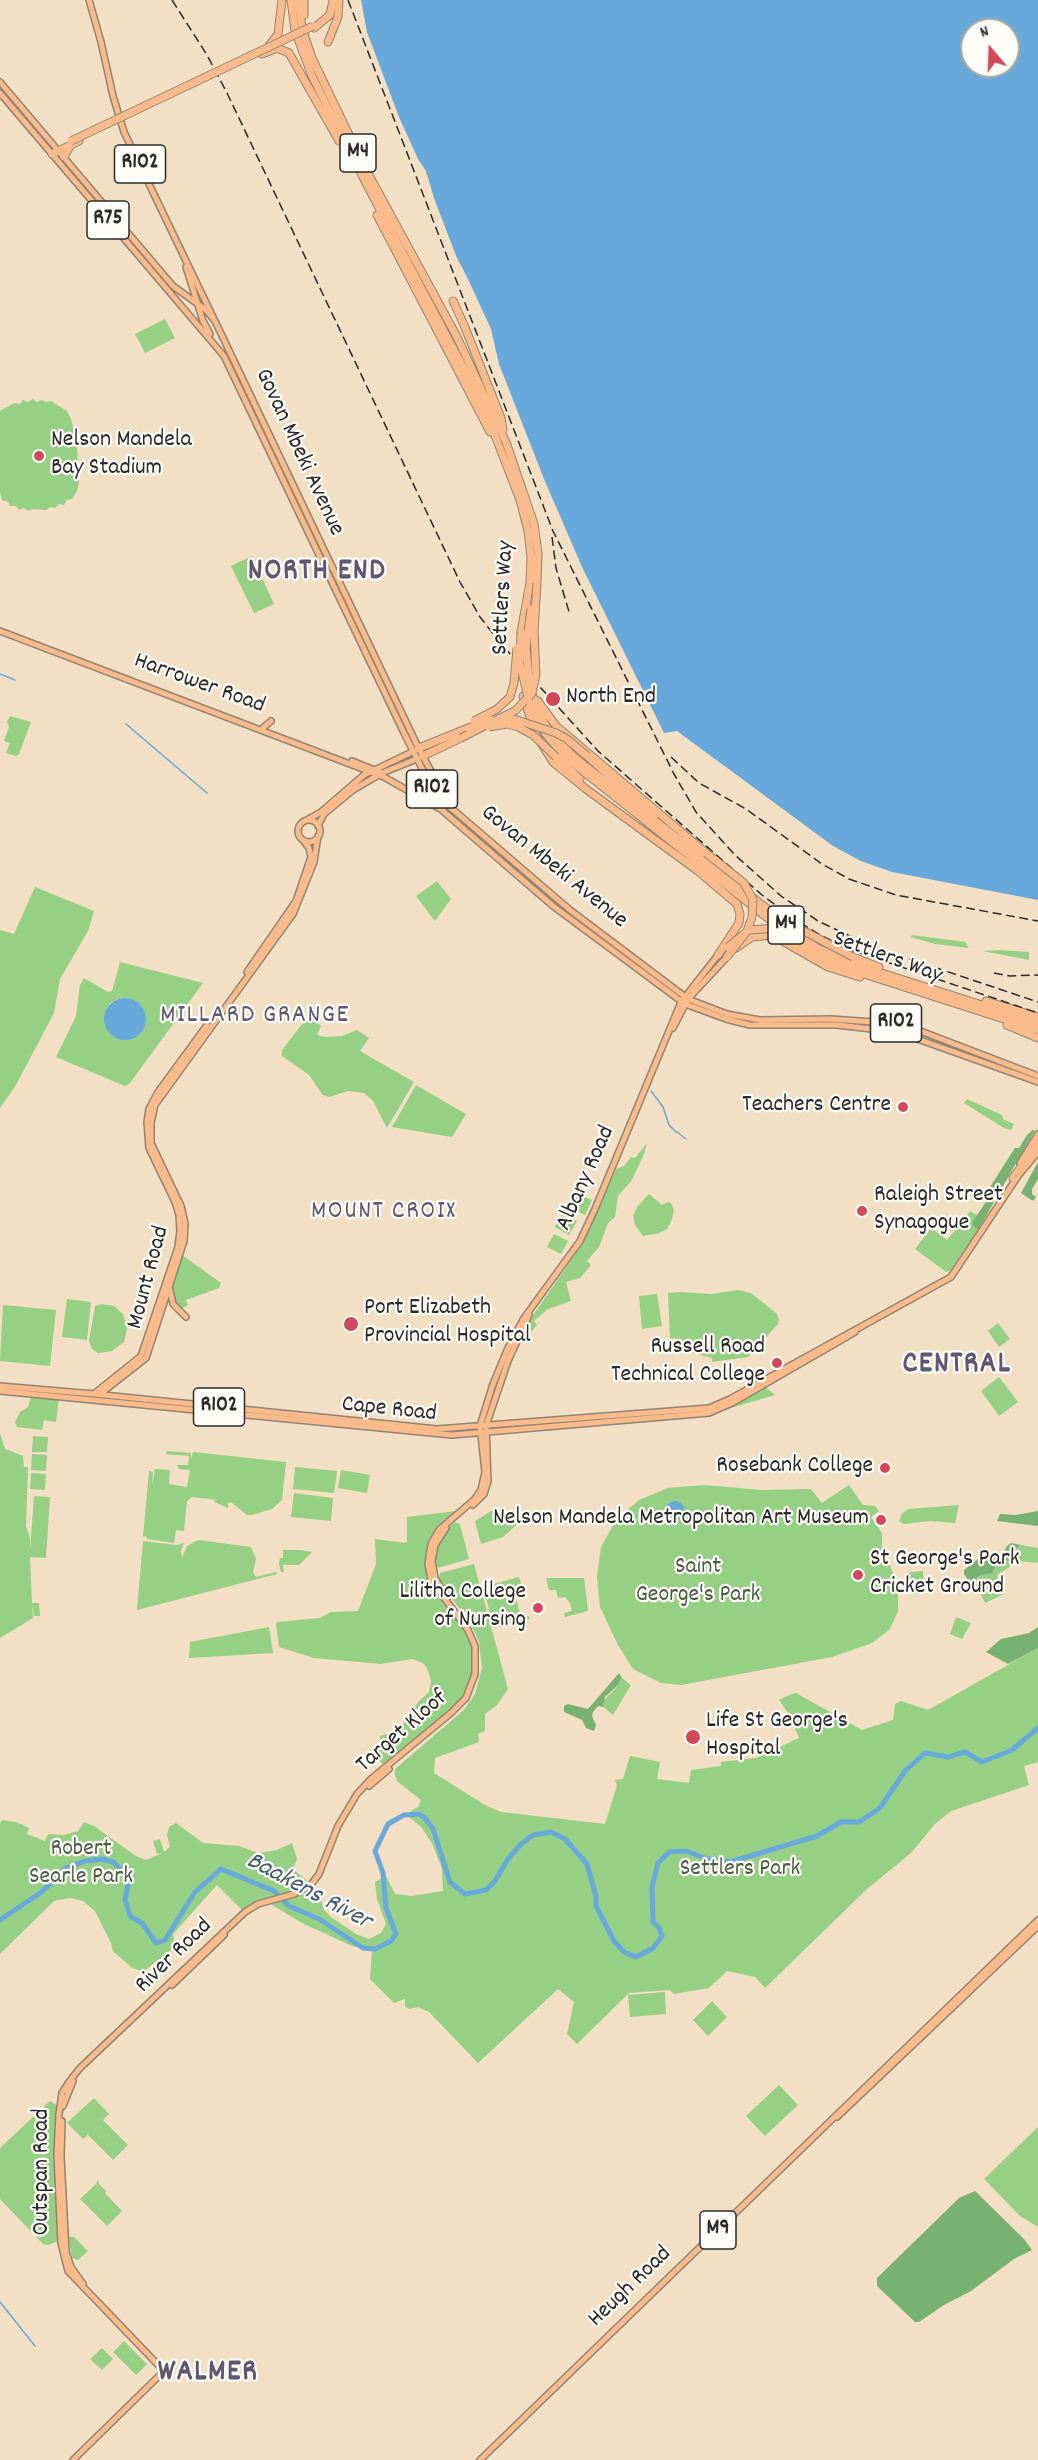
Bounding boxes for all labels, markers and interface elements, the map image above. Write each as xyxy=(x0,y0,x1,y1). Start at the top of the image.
north arrow xyxy=(960,18,1020,78)
text: N xyxy=(977,20,992,45)
road number: M4 xyxy=(340,134,376,172)
road number: R102 xyxy=(114,145,166,183)
road number: R75 xyxy=(87,201,129,239)
street label: Govan Mbeki Avenue xyxy=(247,365,349,541)
place label: Nelson Mandela Bay Stadium xyxy=(51,428,192,484)
marker: Nelson Mandela Bay Stadium xyxy=(32,449,46,463)
street label: Settlers Way xyxy=(488,540,522,656)
district label: NORTH END xyxy=(248,556,386,592)
street label: Harrower Road xyxy=(130,648,268,722)
place label: North End xyxy=(566,685,656,713)
marker: North End xyxy=(544,690,562,708)
road number: R102 xyxy=(406,770,458,808)
street label: Govan Mbeki Avenue xyxy=(474,800,632,936)
road number: M4 xyxy=(768,906,804,944)
street label: Settlers Way xyxy=(828,926,946,992)
district label: MILLARD GRANGE xyxy=(160,1001,350,1033)
road number: R102 xyxy=(870,1004,922,1042)
place label: Teachers Centre xyxy=(742,1093,891,1121)
marker: Teachers Centre xyxy=(896,1100,910,1114)
street label: Albany Road xyxy=(551,1122,623,1236)
place label: Raleigh Street Synagogue xyxy=(874,1183,1003,1239)
district label: MOUNT CROIX xyxy=(311,1197,457,1229)
marker: Raleigh Street Synagogue xyxy=(855,1204,869,1218)
street label: Mount Road xyxy=(122,1223,178,1333)
place label: Port Elizabeth Provincial Hospital xyxy=(364,1296,531,1352)
marker: Port Elizabeth Provincial Hospital xyxy=(342,1315,360,1333)
place label: Russell Road Technical College xyxy=(611,1335,765,1391)
district label: CENTRAL xyxy=(902,1349,1012,1385)
marker: Russell Road Technical College xyxy=(770,1356,784,1370)
road number: R102 xyxy=(194,1388,244,1426)
street label: Cape Road xyxy=(340,1392,438,1430)
place label: Rosebank College xyxy=(716,1454,873,1482)
marker: Rosebank College xyxy=(878,1461,892,1475)
place label: Nelson Mandela Metropolitan Art Museum xyxy=(493,1506,869,1534)
marker: Nelson Mandela Metropolitan Art Museum xyxy=(874,1513,888,1527)
place label: St George's Park Cricket Ground xyxy=(870,1547,1019,1603)
park label: Saint George's Park xyxy=(636,1555,760,1611)
marker: St George's Park Cricket Ground xyxy=(851,1568,865,1582)
place label: Lilitha College of Nursing xyxy=(399,1580,526,1636)
marker: Lilitha College of Nursing xyxy=(531,1601,545,1615)
street label: Target Kloof xyxy=(351,1685,455,1781)
place label: Life St George's Hospital xyxy=(706,1709,848,1765)
marker: Life St George's Hospital xyxy=(684,1728,702,1746)
park label: Robert Searle Park xyxy=(29,1837,133,1893)
water label: Baakens River xyxy=(240,1847,376,1939)
park label: Settlers Park xyxy=(680,1857,800,1885)
street label: River Road xyxy=(130,1913,220,2001)
street label: Outspan Road xyxy=(30,2109,58,2235)
road number: M9 xyxy=(700,2211,736,2249)
street label: Heugh Road xyxy=(583,2241,679,2335)
district label: WALMER xyxy=(158,2357,258,2393)

